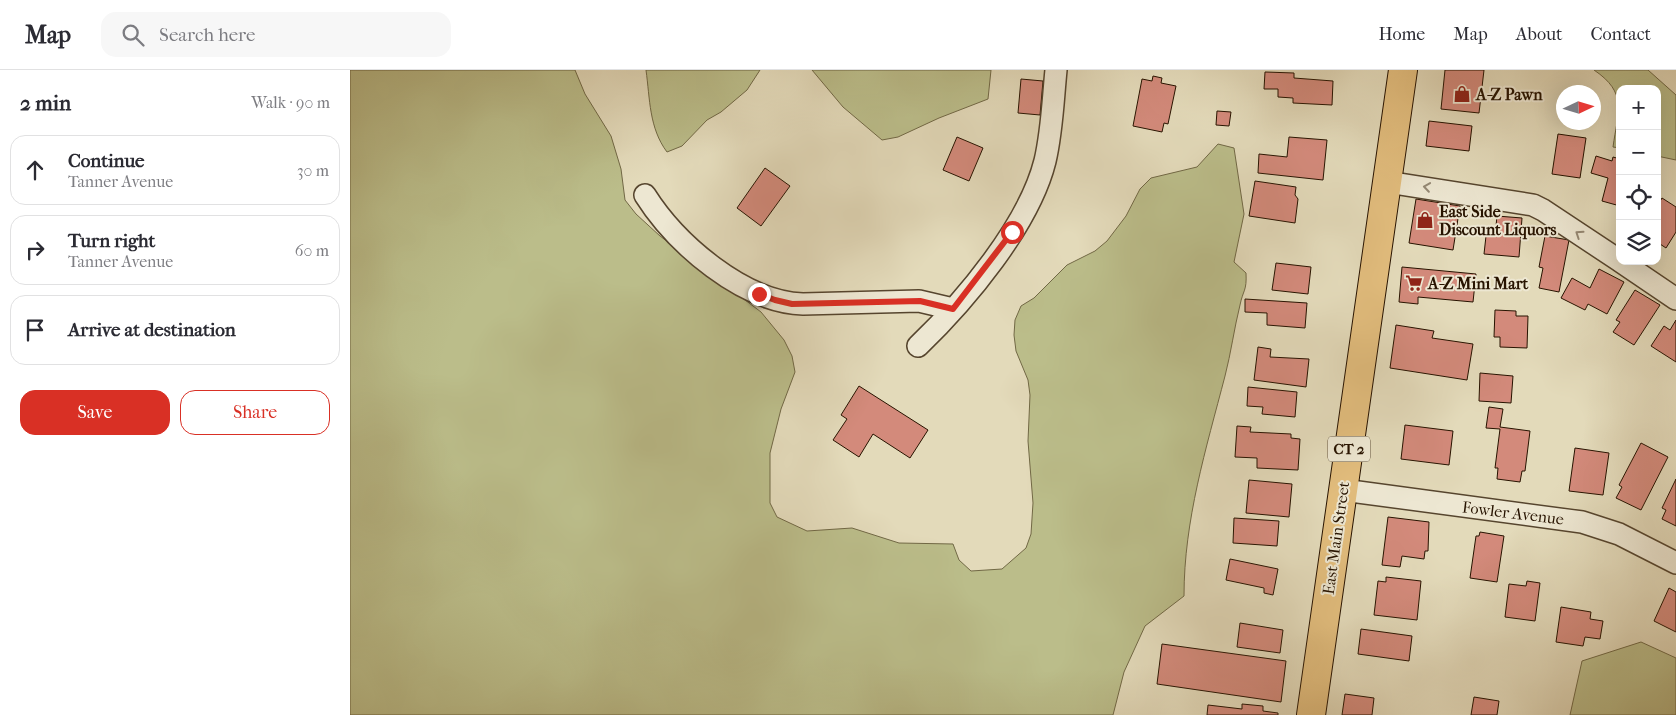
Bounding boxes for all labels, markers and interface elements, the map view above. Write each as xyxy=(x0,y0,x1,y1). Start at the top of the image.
search box xyxy=(101,12,451,57)
text: Map xyxy=(25,21,71,49)
icon: search xyxy=(119,21,147,49)
text: Search here xyxy=(159,24,255,46)
text: Home xyxy=(1378,24,1425,45)
text: Map xyxy=(1453,24,1488,45)
text: About xyxy=(1516,24,1562,45)
text: Contact xyxy=(1590,24,1651,45)
shop icon: A-Z Pawn xyxy=(1452,84,1472,104)
place label: A-Z Pawn xyxy=(1475,85,1543,104)
north arrow xyxy=(1556,85,1601,130)
map controls xyxy=(1616,85,1661,265)
button: + xyxy=(1616,85,1661,130)
text: 2 min xyxy=(20,91,71,115)
text: Walk · 90 m xyxy=(251,93,330,112)
button: − xyxy=(1616,130,1661,175)
text: Continue xyxy=(68,150,144,172)
icon: ahead xyxy=(21,156,49,184)
text: 30 m xyxy=(297,161,329,180)
text: Tanner Avenue xyxy=(68,172,173,191)
button: locate xyxy=(1616,175,1661,220)
one-way arrow xyxy=(1422,182,1430,193)
place label: East Side Discount Liquors xyxy=(1439,202,1557,240)
shop icon: East Side Discount Liquors xyxy=(1415,210,1435,230)
button: layers xyxy=(1616,220,1661,265)
route start xyxy=(1001,221,1024,244)
text: Turn right xyxy=(68,230,155,252)
one-way arrow xyxy=(1575,231,1585,240)
icon: right xyxy=(21,236,49,264)
text: 60 m xyxy=(295,241,329,260)
text: Tanner Avenue xyxy=(68,252,173,271)
supermarket icon: A-Z Mini Mart xyxy=(1404,273,1424,293)
place label: A-Z Mini Mart xyxy=(1427,274,1529,293)
route end xyxy=(748,283,771,306)
icon: arrive xyxy=(21,316,49,344)
text: Arrive at destination xyxy=(68,319,236,341)
button: Save xyxy=(20,390,170,435)
button: Share xyxy=(180,390,330,435)
road number: CT 2 xyxy=(1328,436,1370,462)
street label: East Main Street xyxy=(1319,480,1353,596)
street label: Fowler Avenue xyxy=(1461,497,1565,529)

